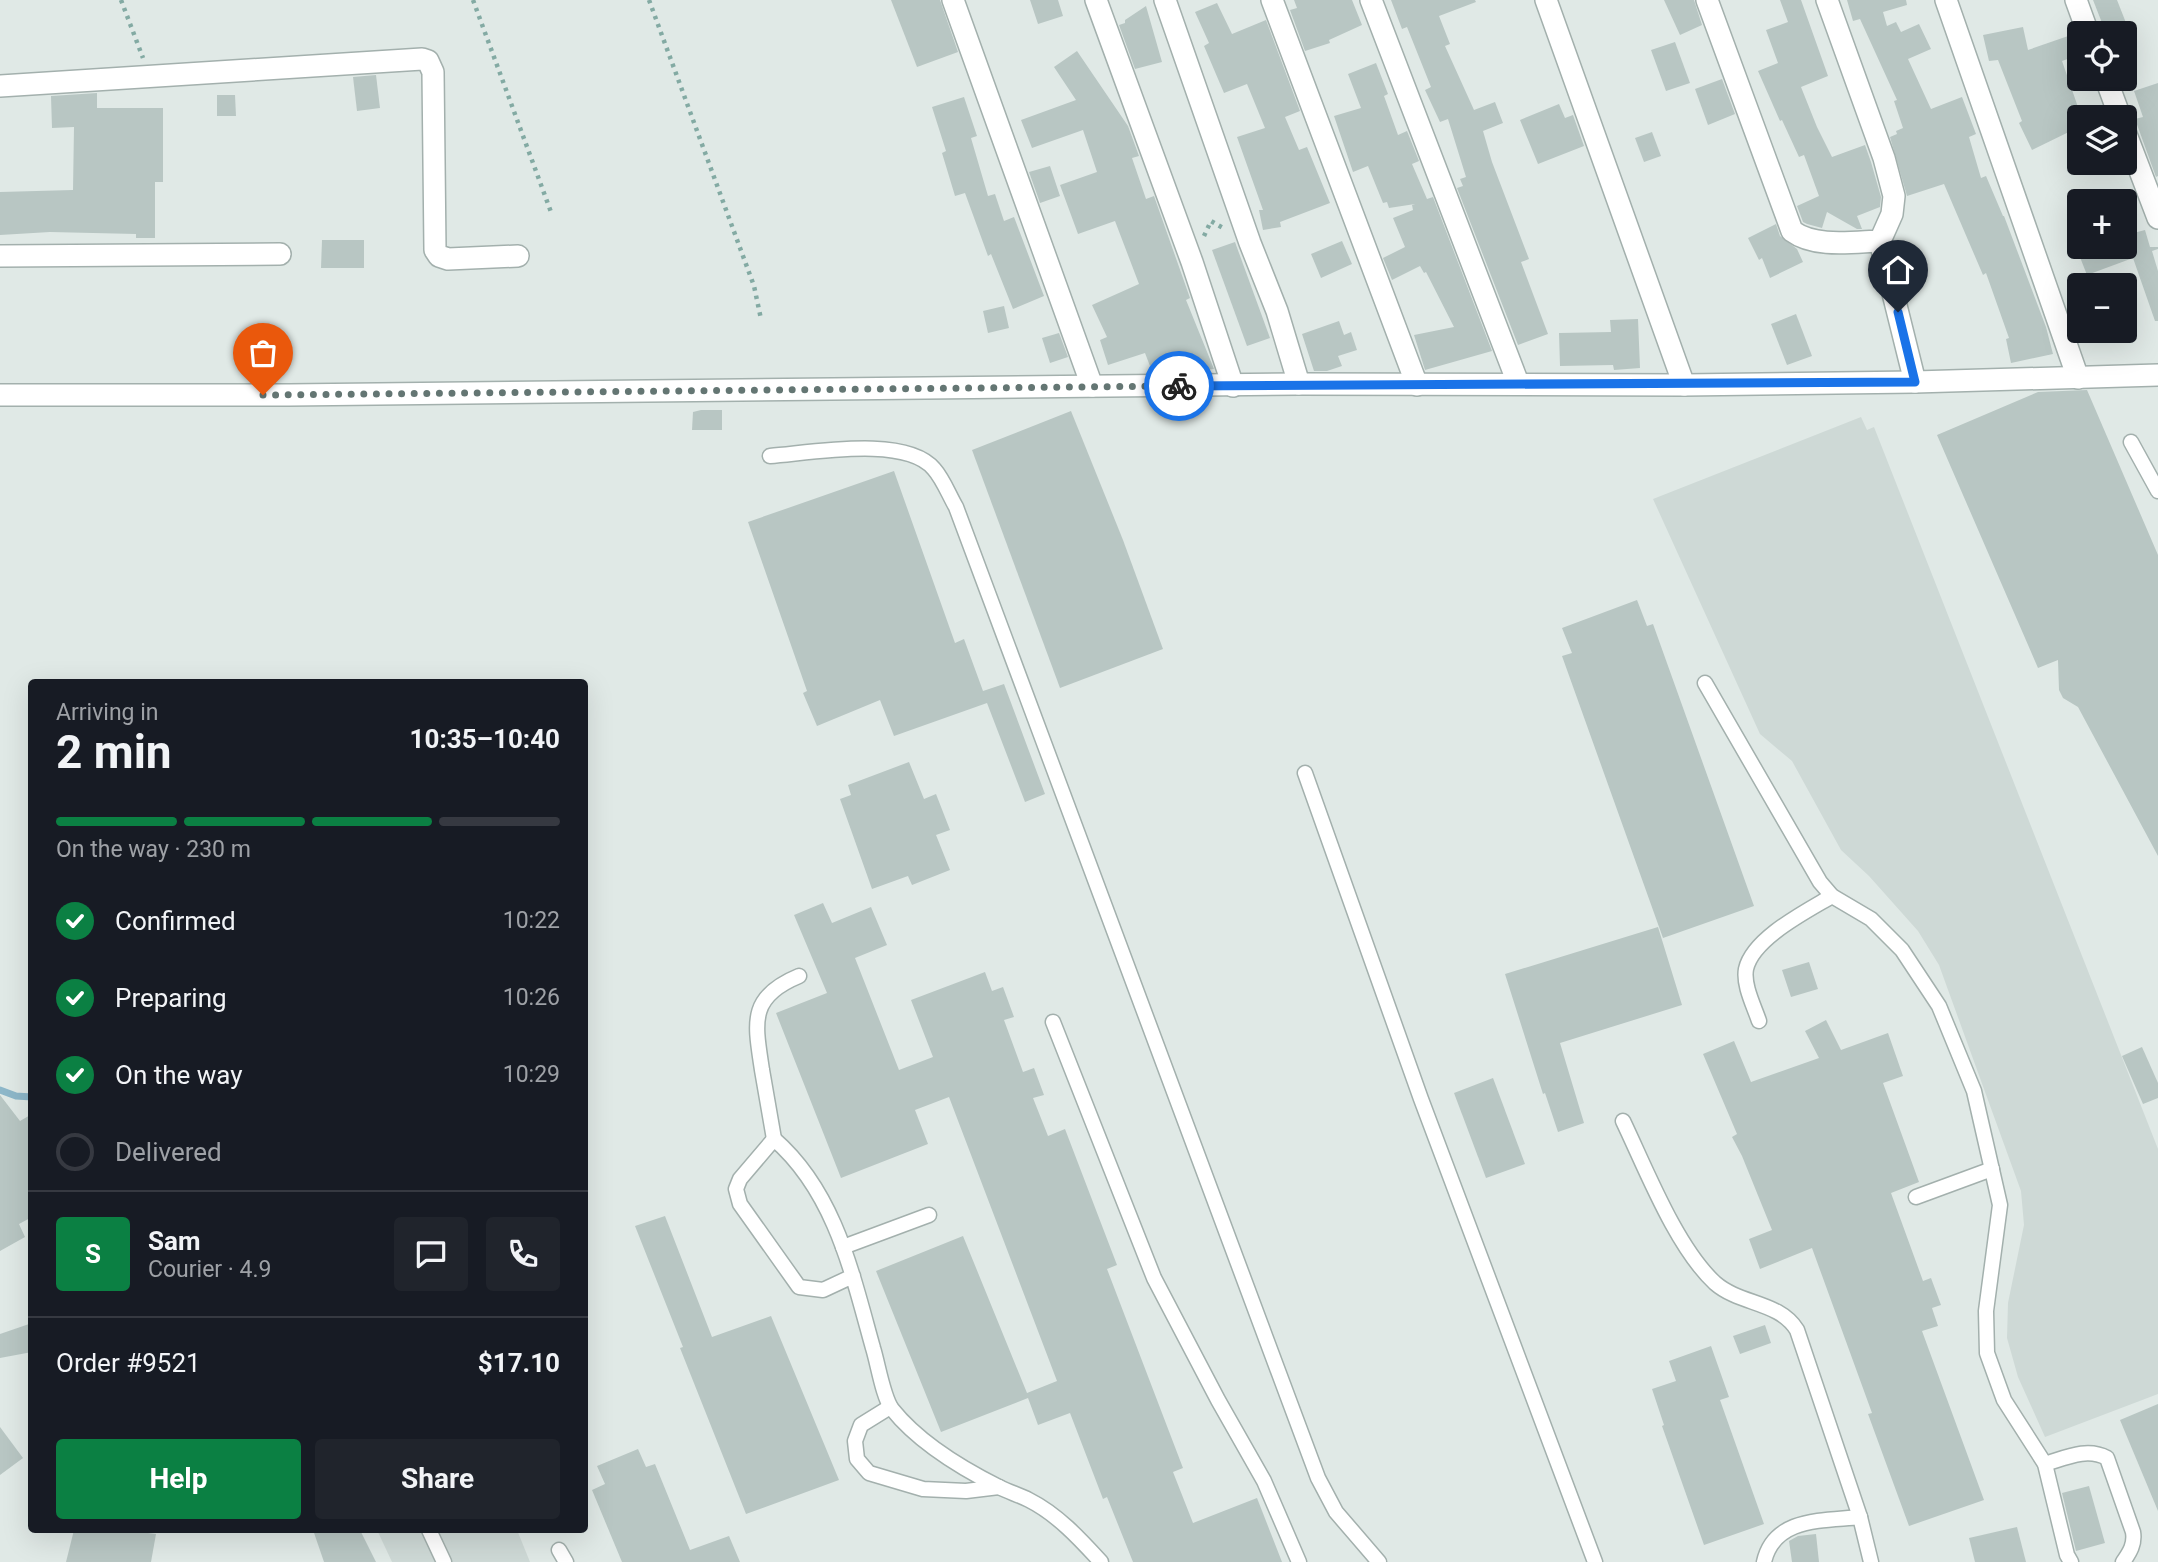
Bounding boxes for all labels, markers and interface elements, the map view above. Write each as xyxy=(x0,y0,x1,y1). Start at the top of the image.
map controls xyxy=(2067,21,2137,343)
button: locate xyxy=(2067,21,2137,91)
button: layers xyxy=(2067,105,2137,175)
button: + xyxy=(2067,189,2137,259)
pin xyxy=(1868,240,1928,312)
icon: home xyxy=(1879,251,1917,289)
button: − xyxy=(2067,273,2137,343)
pin xyxy=(233,323,293,395)
icon: bag xyxy=(244,334,282,372)
courier xyxy=(1144,351,1214,421)
icon: bike xyxy=(1160,367,1198,405)
text: Arriving in xyxy=(56,699,159,726)
text: 10:35–10:40 xyxy=(410,724,560,754)
text: 2 min xyxy=(56,725,172,779)
text: On the way · 230 m xyxy=(56,836,251,863)
icon: check xyxy=(56,902,94,940)
text: Confirmed xyxy=(115,906,236,936)
text: 10:22 xyxy=(503,907,560,934)
icon: check xyxy=(56,979,94,1017)
text: Preparing xyxy=(115,983,227,1013)
text: 10:26 xyxy=(503,984,560,1011)
icon: check xyxy=(56,1056,94,1094)
text: On the way xyxy=(115,1060,243,1090)
text: 10:29 xyxy=(503,1061,560,1088)
text: Delivered xyxy=(115,1137,222,1167)
button: chat xyxy=(394,1217,468,1291)
button: phone xyxy=(486,1217,560,1291)
text: Sam xyxy=(148,1226,200,1256)
text: S xyxy=(85,1239,101,1269)
text: Courier · 4.9 xyxy=(148,1256,271,1283)
text: Order #9521 xyxy=(56,1348,201,1378)
text: $17.10 xyxy=(478,1348,560,1378)
button: Help xyxy=(56,1439,301,1519)
button: Share xyxy=(315,1439,560,1519)

